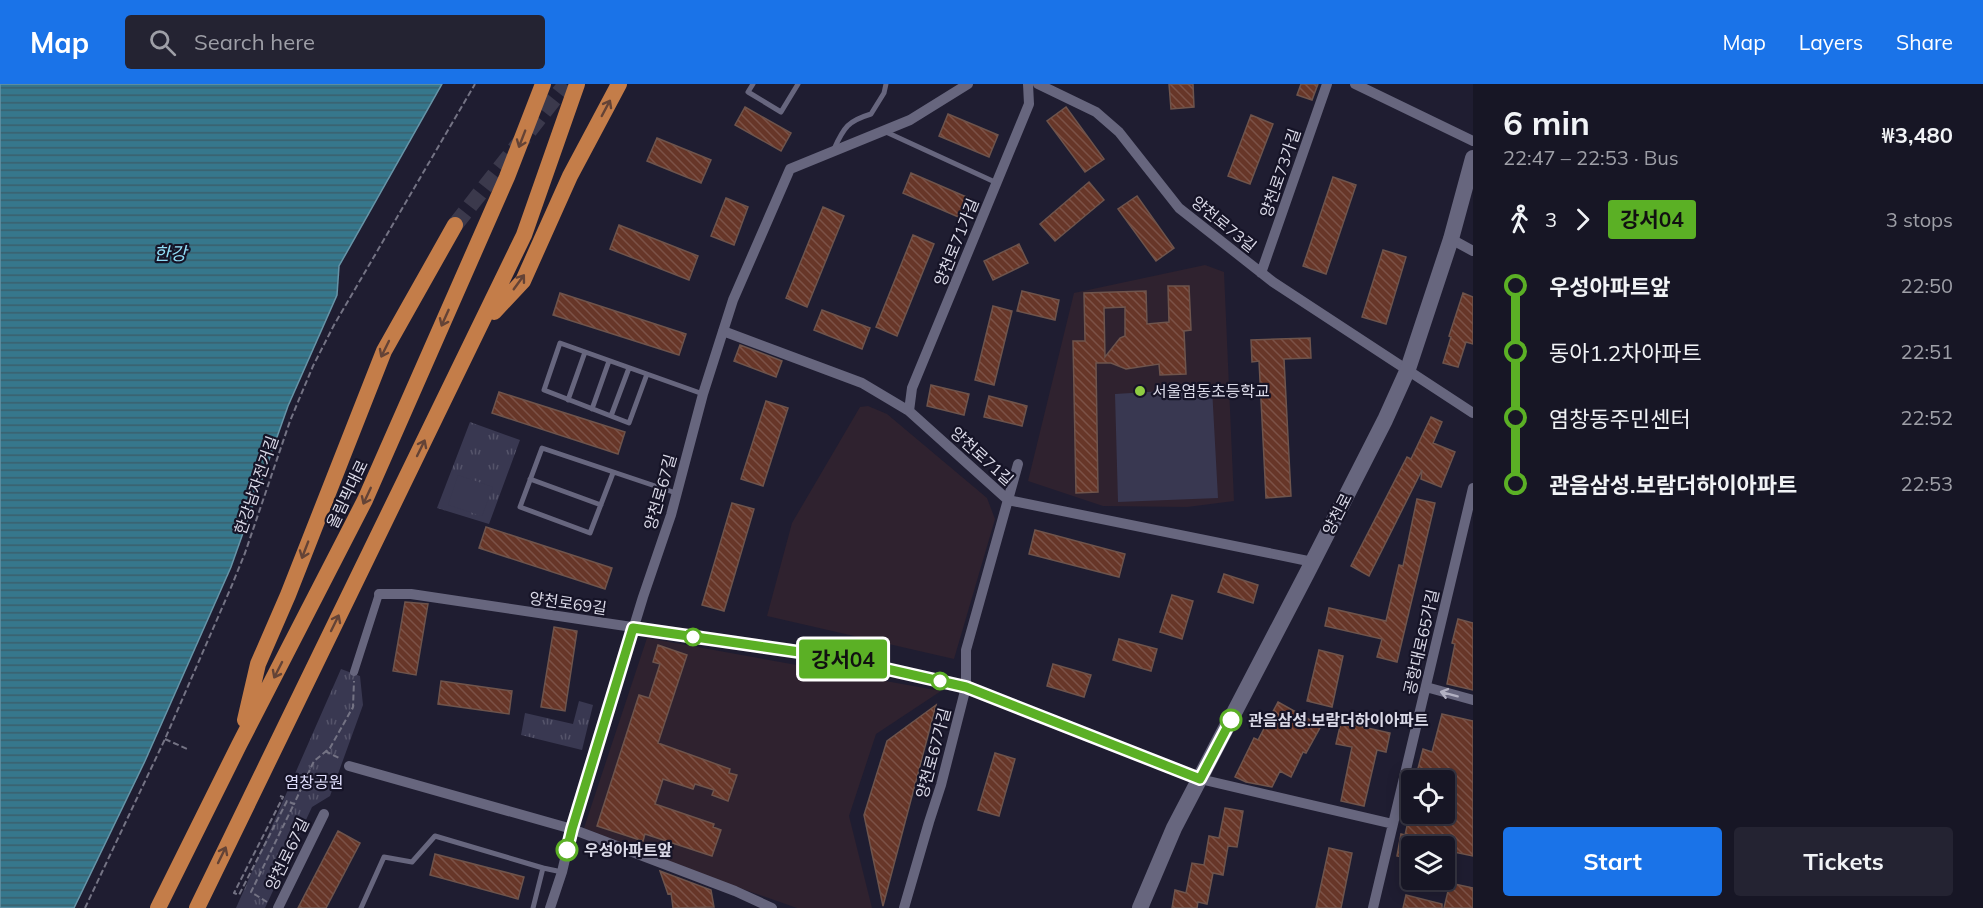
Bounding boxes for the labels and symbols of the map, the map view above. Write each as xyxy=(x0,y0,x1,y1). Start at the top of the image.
one-way arrow xyxy=(601,100,613,118)
street label: 양천로73가길 xyxy=(1255,126,1305,220)
one-way arrow xyxy=(516,129,527,147)
street label: 양천로73길 xyxy=(1187,192,1261,256)
street label: 양천로71가길 xyxy=(929,195,983,289)
water label: 한강 xyxy=(153,242,189,265)
one-way arrow xyxy=(513,275,526,291)
one-way arrow xyxy=(439,308,450,326)
one-way arrow xyxy=(379,340,391,358)
place label: 서울염동초등학교 xyxy=(1152,381,1270,401)
marker: 서울염동초등학교 xyxy=(1133,384,1147,398)
street label: 양천로71길 xyxy=(946,422,1018,490)
street label: 한강남자전거길 xyxy=(230,433,282,537)
one-way arrow xyxy=(416,440,427,458)
street label: 양천로67길 xyxy=(640,452,680,532)
street label: 올림픽대로 xyxy=(322,456,372,531)
one-way arrow xyxy=(360,487,372,505)
street label: 양천로 xyxy=(1318,490,1356,538)
one-way arrow xyxy=(299,540,310,559)
street label: 공항대로65가길 xyxy=(1399,587,1443,697)
street label: 양천로69길 xyxy=(528,588,608,618)
one-way arrow xyxy=(330,615,342,633)
unlabelled marker xyxy=(684,628,702,646)
line badge: 강서04 xyxy=(801,640,885,678)
one-way arrow xyxy=(272,661,284,678)
unlabelled marker xyxy=(931,672,949,690)
one-way arrow xyxy=(1440,688,1459,699)
street label: 양천로67가길 xyxy=(911,706,955,800)
marker: 관음삼성.보람더하이아파트 xyxy=(1220,709,1242,731)
place label: 관음삼성.보람더하이아파트 xyxy=(1248,710,1429,730)
park label: 염창공원 xyxy=(285,772,343,792)
street label: 양천로67길 xyxy=(261,815,313,893)
marker: 우성아파트앞 xyxy=(556,839,578,861)
place label: 우성아파트앞 xyxy=(584,840,673,860)
one-way arrow xyxy=(217,847,229,865)

